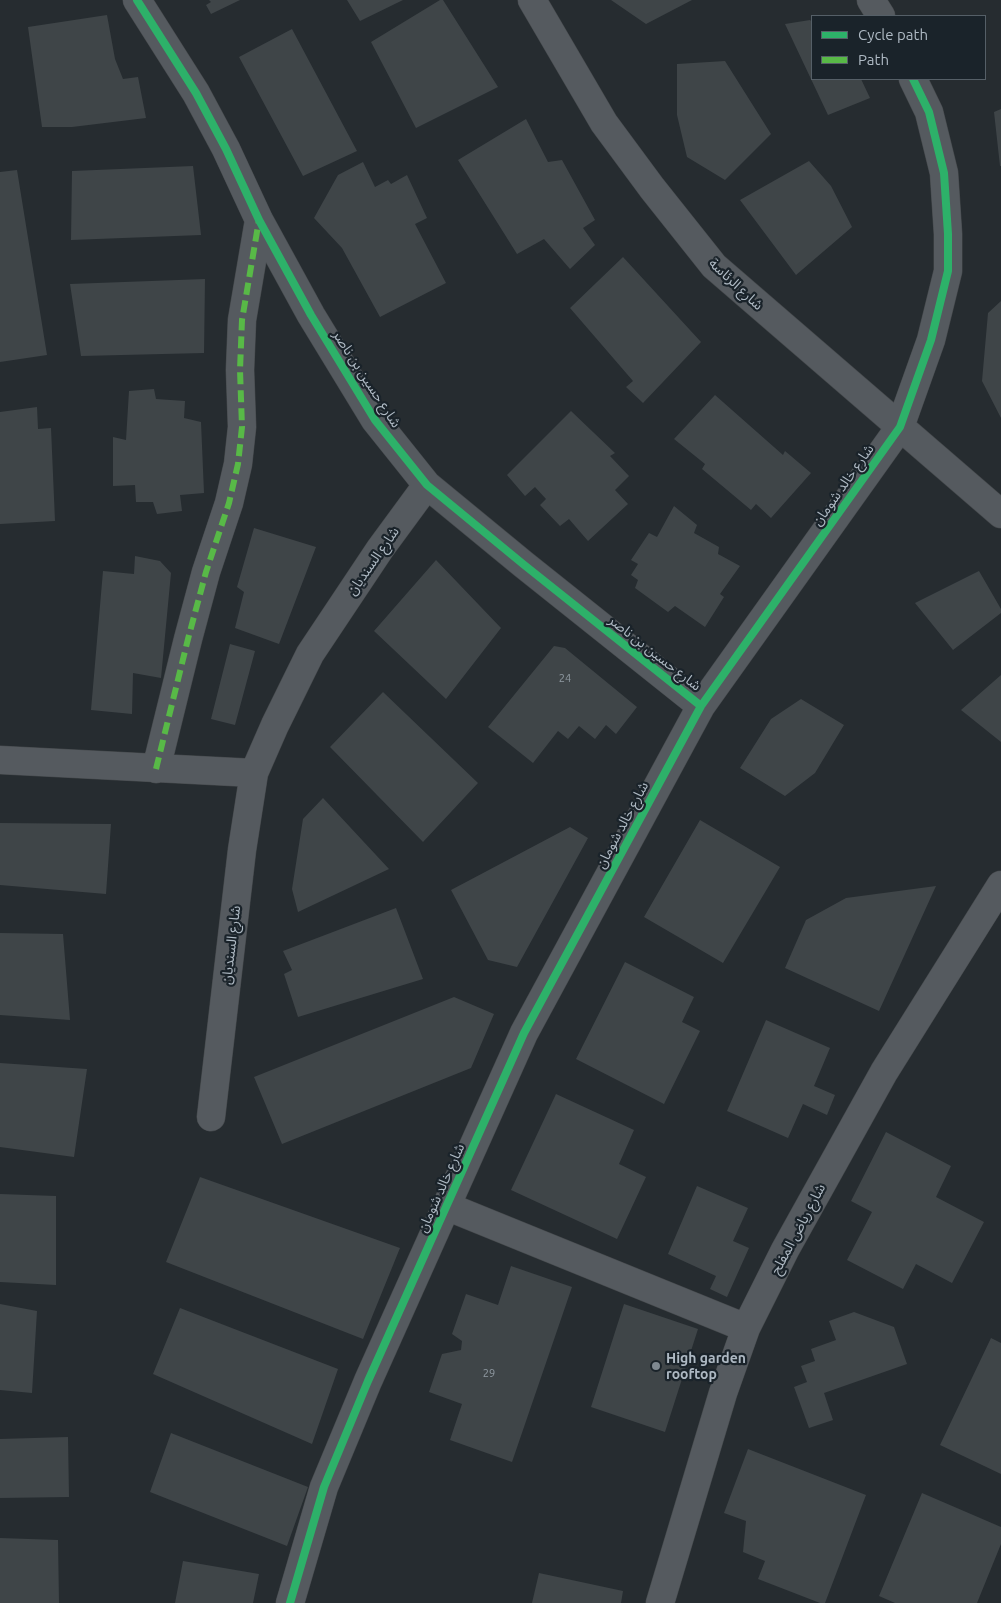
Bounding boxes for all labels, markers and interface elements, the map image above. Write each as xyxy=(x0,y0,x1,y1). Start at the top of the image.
legend xyxy=(811,15,986,80)
text: Cycle path xyxy=(858,26,928,43)
text: Path xyxy=(858,51,889,68)
street label: شارع الرئاسة xyxy=(705,255,767,313)
street label: شارع حسين بن ناصر xyxy=(329,327,405,431)
street label: شارع خالد شومان xyxy=(809,441,877,529)
street label: شارع السنديان xyxy=(343,524,403,598)
street label: شارع حسين بن ناصر xyxy=(606,612,704,694)
house number: 24 xyxy=(559,671,571,685)
street label: شارع خالد شومان xyxy=(592,779,652,871)
street label: شارع السنديان xyxy=(218,905,244,985)
street label: شارع خالد شومان xyxy=(414,1141,468,1235)
street label: شارع رياض المفلح xyxy=(767,1181,829,1277)
place label: High garden rooftop xyxy=(666,1350,746,1382)
marker: High garden rooftop xyxy=(650,1360,662,1372)
house number: 29 xyxy=(483,1366,495,1380)

